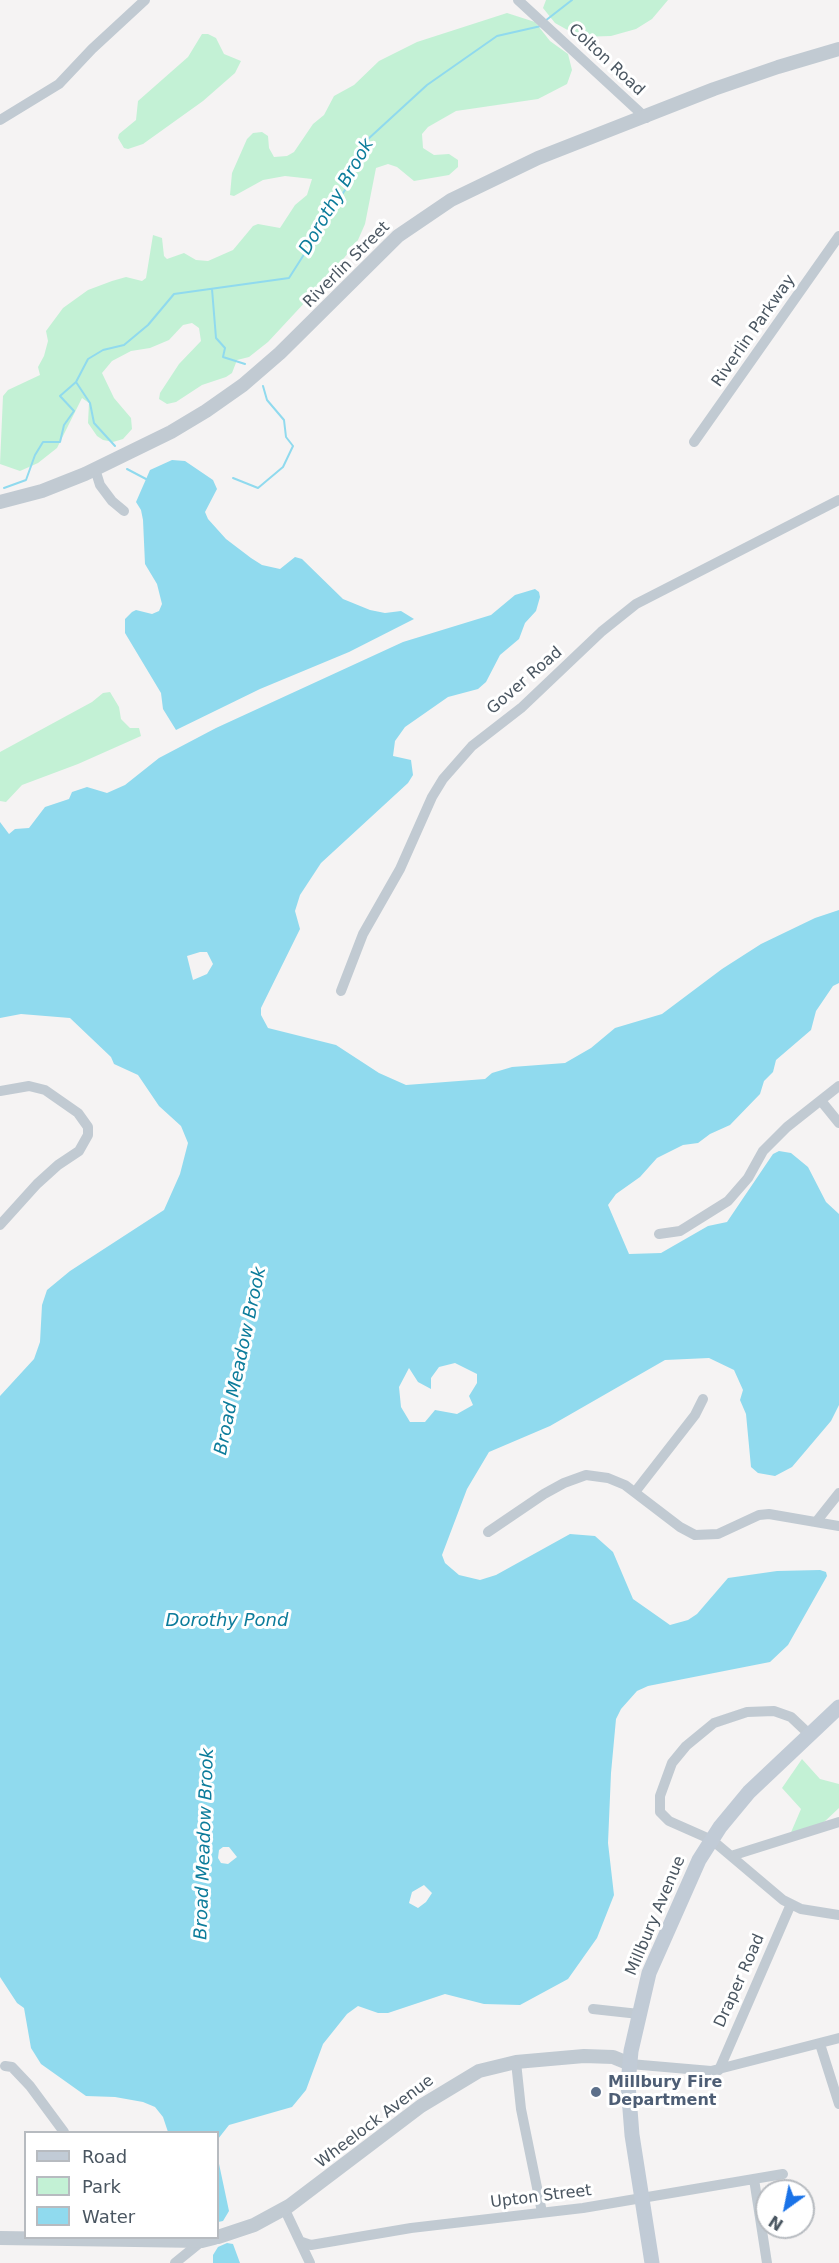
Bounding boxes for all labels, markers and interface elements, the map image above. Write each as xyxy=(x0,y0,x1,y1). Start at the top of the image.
street label: Colton Road xyxy=(564,20,648,100)
water label: Dorothy Brook xyxy=(295,135,379,259)
street label: Riverlin Street xyxy=(300,218,394,312)
street label: Riverlin Parkway xyxy=(708,271,800,391)
street label: Gover Road xyxy=(483,643,567,719)
water label: Broad Meadow Brook xyxy=(211,1265,271,1457)
water label: Dorothy Pond xyxy=(166,1610,288,1632)
water label: Broad Meadow Brook xyxy=(191,1748,219,1940)
street label: Millbury Avenue xyxy=(622,1853,690,1979)
street label: Draper Road xyxy=(711,1931,769,2031)
street label: Wheelock Avenue xyxy=(312,2071,438,2173)
place label: Millbury Fire Department xyxy=(608,2073,722,2111)
marker: Millbury Fire Department xyxy=(589,2085,603,2099)
legend xyxy=(24,2131,219,2239)
text: Road xyxy=(82,2146,127,2167)
text: Park xyxy=(82,2176,121,2197)
north arrow xyxy=(755,2179,815,2239)
street label: Upton Street xyxy=(489,2181,593,2213)
text: Water xyxy=(82,2206,135,2227)
text: N xyxy=(765,2211,787,2234)

